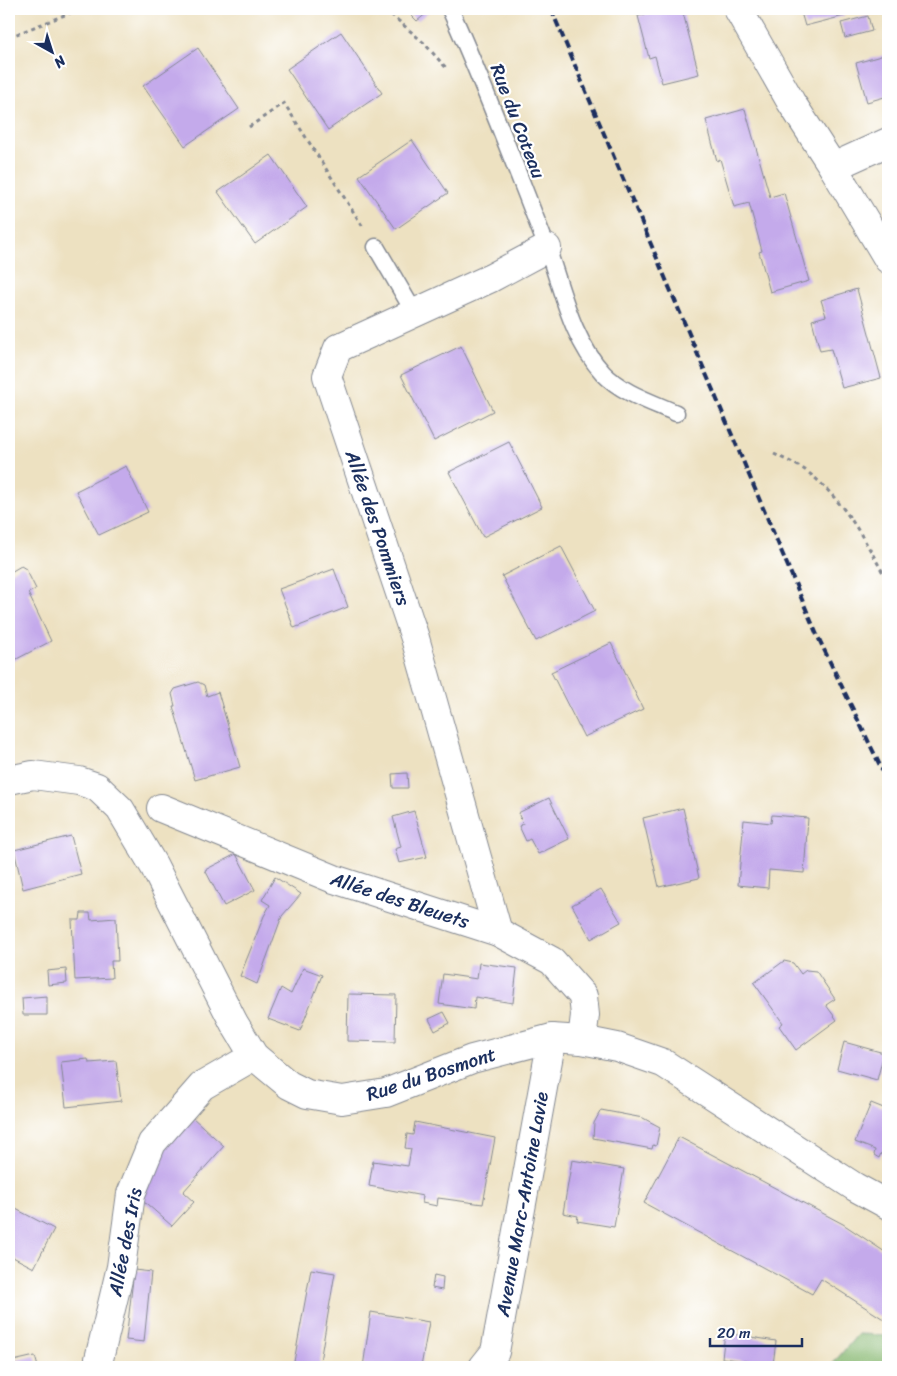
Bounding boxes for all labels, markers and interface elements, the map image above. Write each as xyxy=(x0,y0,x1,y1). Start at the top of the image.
north arrow xyxy=(28,28,78,78)
text: N xyxy=(48,48,72,75)
street label: Rue du Coteau xyxy=(481,59,555,183)
street label: Allée des Pommiers xyxy=(336,445,420,611)
street label: Allée des Bleuets xyxy=(325,862,474,938)
street label: Rue du Bosmont xyxy=(362,1037,500,1111)
street label: Avenue Marc-Antoine Lavie xyxy=(486,1089,558,1320)
street label: Allée des Iris xyxy=(98,1185,152,1300)
scale bar xyxy=(710,1316,802,1348)
text: 20 m xyxy=(717,1320,751,1346)

